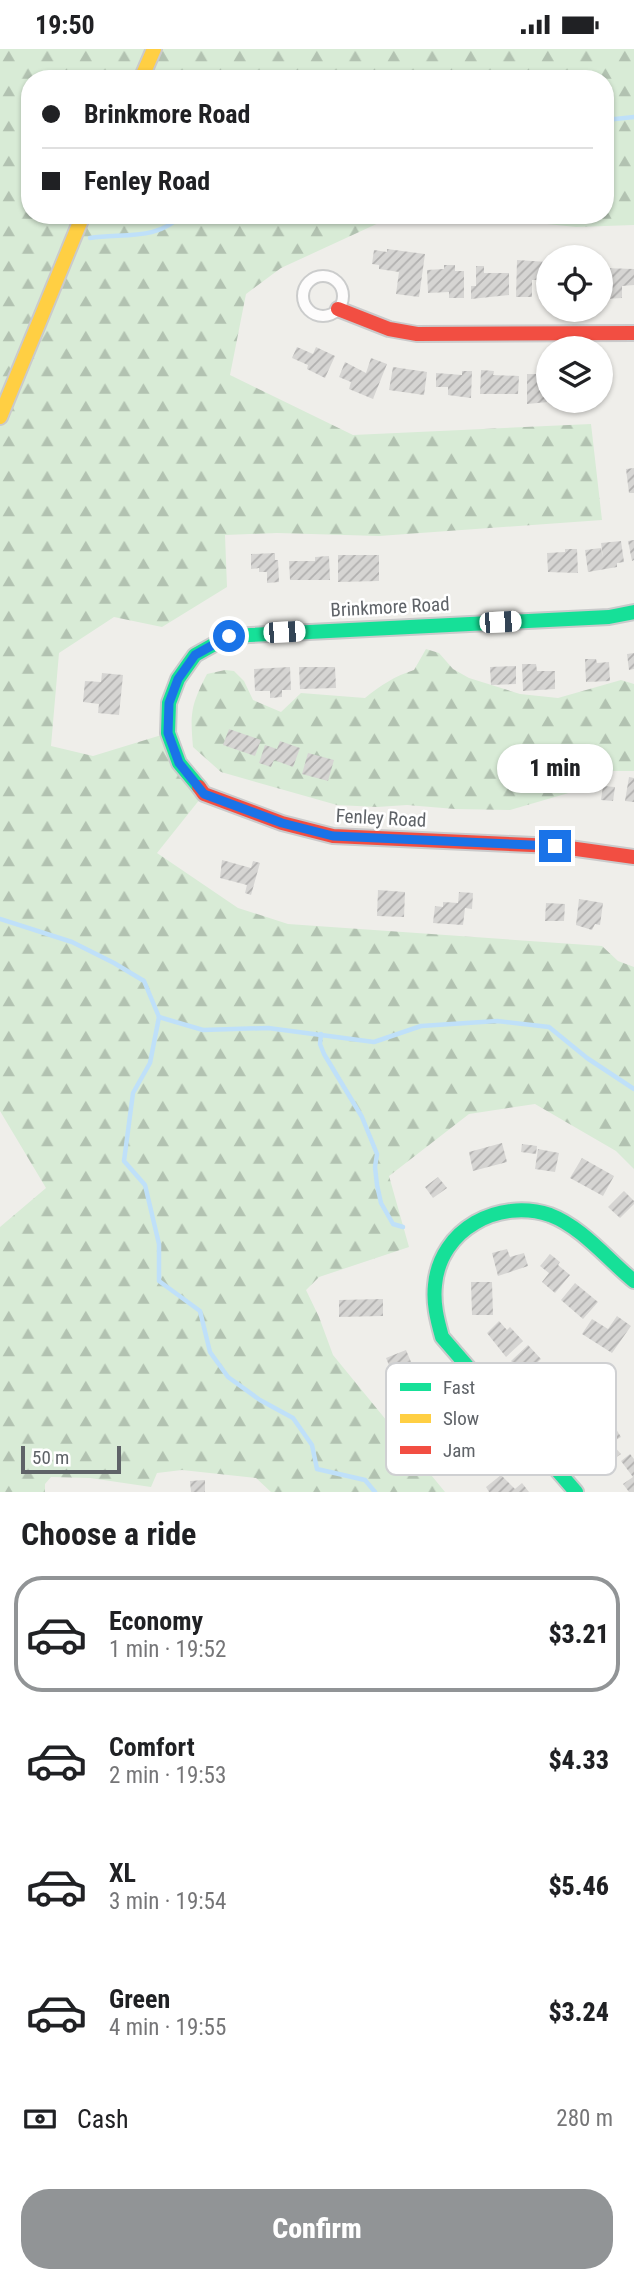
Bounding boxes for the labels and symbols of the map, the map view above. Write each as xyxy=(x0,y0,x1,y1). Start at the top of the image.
street label: Brinkmore Road xyxy=(330,592,450,622)
car xyxy=(479,610,522,634)
route start xyxy=(213,620,245,652)
car xyxy=(263,620,306,644)
callout: 1 min xyxy=(497,745,613,793)
street label: Fenley Road xyxy=(335,804,427,832)
route end xyxy=(539,830,571,862)
legend xyxy=(386,1363,616,1475)
text: Fast xyxy=(443,1376,475,1399)
text: Slow xyxy=(443,1407,479,1430)
text: Jam xyxy=(443,1439,476,1462)
scale bar xyxy=(21,1443,121,1475)

